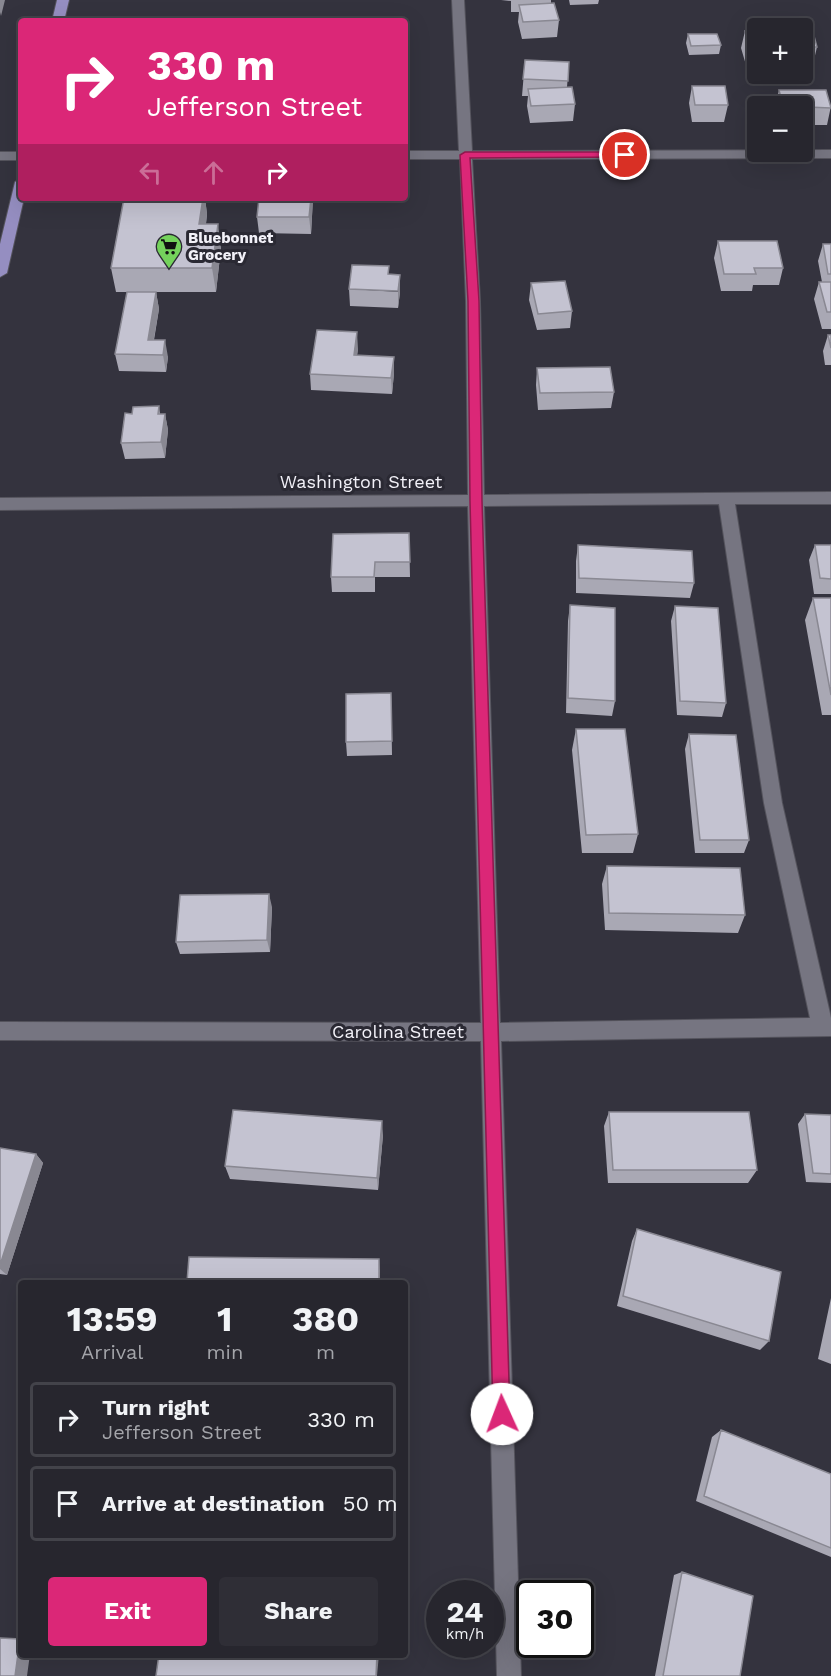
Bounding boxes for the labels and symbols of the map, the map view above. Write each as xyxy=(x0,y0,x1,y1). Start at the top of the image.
pin xyxy=(599,129,650,180)
place label: Bluebonnet Grocery xyxy=(188,229,274,264)
supermarket icon: Bluebonnet Grocery xyxy=(154,232,184,270)
street label: Washington Street xyxy=(280,471,443,492)
street label: Carolina Street xyxy=(332,1021,464,1042)
position arrow xyxy=(470,1382,534,1446)
speed limit sign: 30 xyxy=(516,1580,594,1658)

